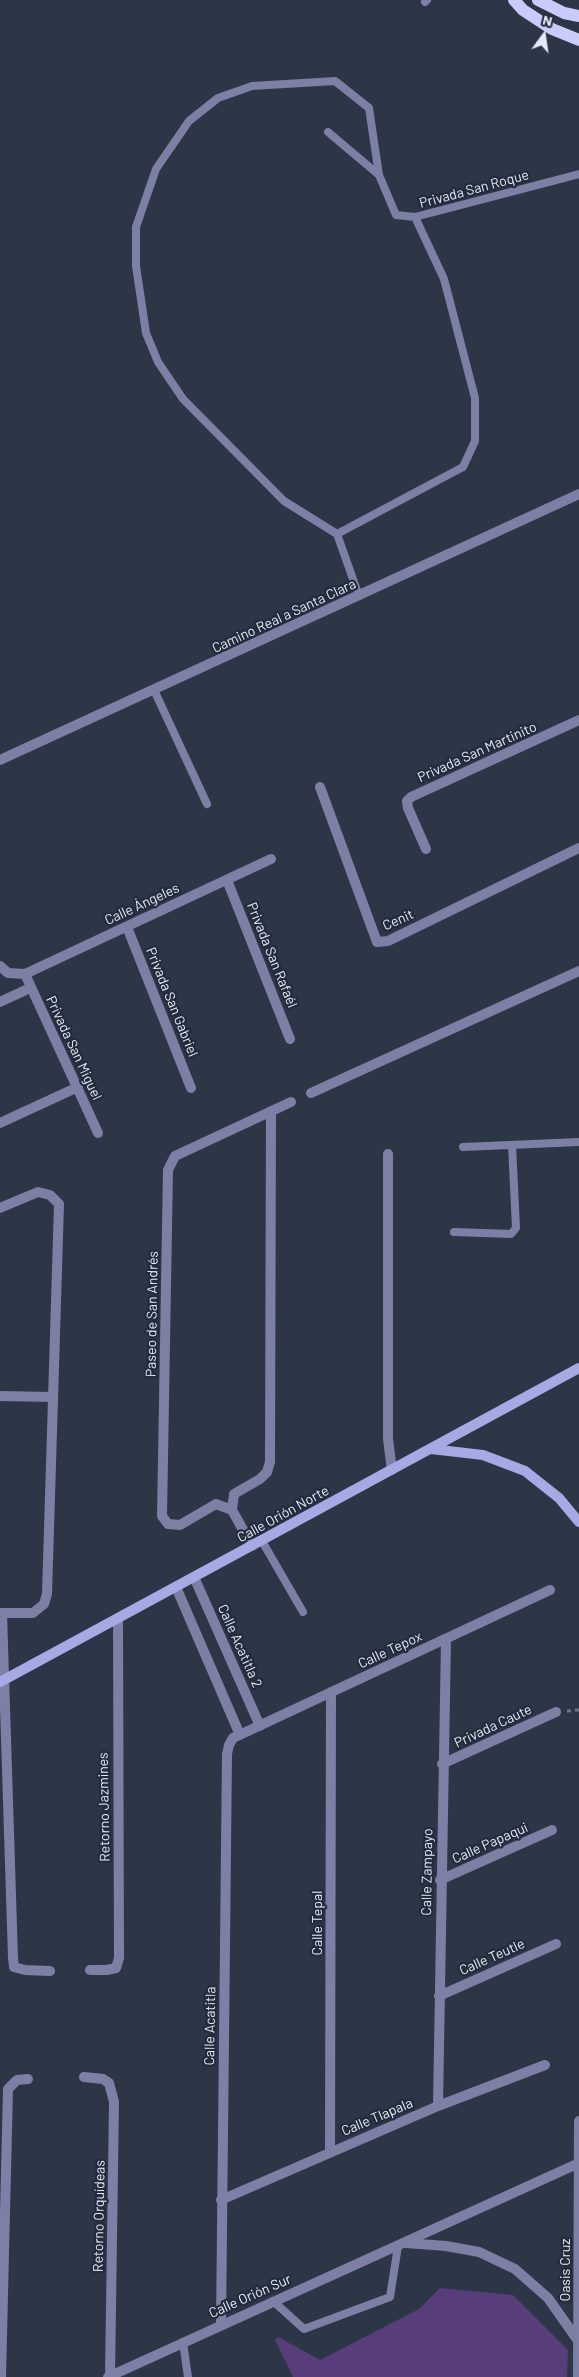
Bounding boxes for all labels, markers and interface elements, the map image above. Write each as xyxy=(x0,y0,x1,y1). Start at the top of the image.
north arrow xyxy=(519,10,569,60)
text: N xyxy=(541,11,554,29)
street label: Privada San Roque xyxy=(417,166,531,212)
street label: Camino Real a Santa Clara xyxy=(209,575,359,657)
street label: Privada San Martinito xyxy=(415,718,539,786)
street label: Calle Ángeles xyxy=(102,879,182,929)
street label: Privada San Rafaél xyxy=(243,900,301,1010)
street label: Cenit xyxy=(380,906,416,934)
street label: Privada San Gabriel xyxy=(142,945,202,1059)
street label: Privada San Miguel xyxy=(42,993,106,1103)
street label: Paseo de San Andrés xyxy=(142,1251,162,1377)
street label: Calle Orión Norte xyxy=(234,1482,332,1546)
street label: Calle Acatitla 2 xyxy=(214,1602,266,1690)
street label: Calle Tepox xyxy=(355,1628,425,1672)
street label: Privada Caute xyxy=(452,1701,534,1751)
street label: Retorno Jazmines xyxy=(95,1752,113,1862)
street label: Calle Papaqui xyxy=(449,1819,531,1867)
street label: Calle Zampayo xyxy=(418,1828,436,1916)
street label: Calle Tepal xyxy=(309,1891,325,1955)
street label: Calle Teutle xyxy=(457,1935,527,1979)
street label: Calle Acatitla xyxy=(201,1986,219,2066)
street label: Calle Tlapala xyxy=(339,2094,415,2140)
street label: Retorno Orquídeas xyxy=(90,2160,108,2272)
street label: Oasis Cruz xyxy=(557,2239,573,2301)
street label: Calle Orión Sur xyxy=(206,2270,294,2322)

